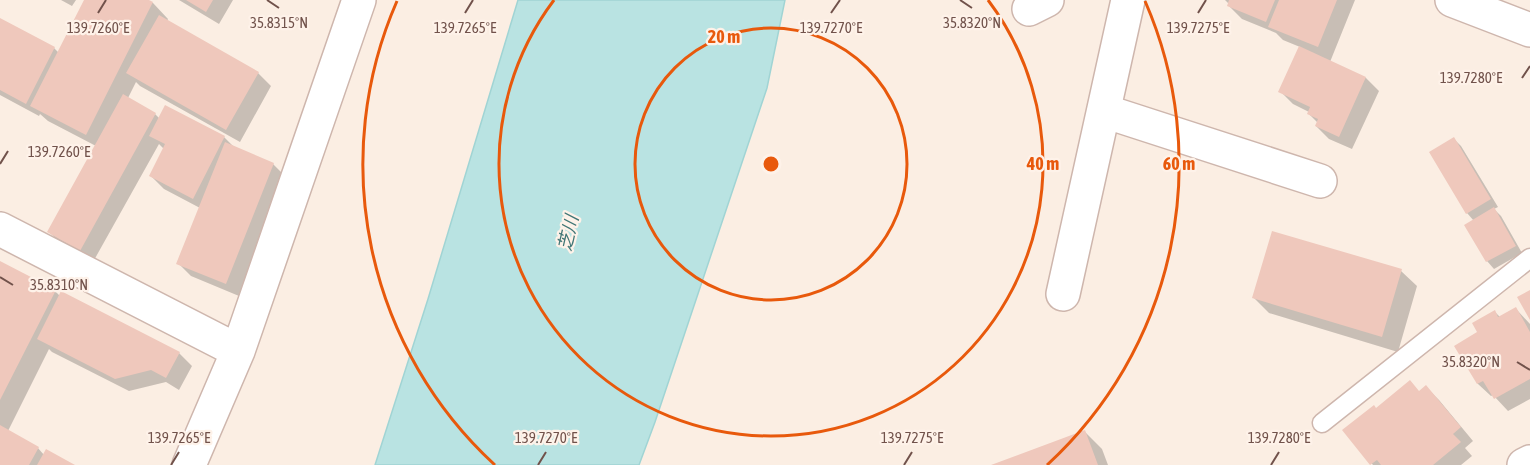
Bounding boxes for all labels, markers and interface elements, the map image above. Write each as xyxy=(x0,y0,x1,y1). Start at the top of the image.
text: 35.8315°N xyxy=(250,14,308,31)
text: 35.8320°N xyxy=(943,14,1001,31)
text: 139.7260°E xyxy=(67,19,130,36)
text: 139.7265°E xyxy=(434,19,497,36)
text: 139.7270°E xyxy=(800,19,863,36)
text: 139.7275°E xyxy=(1167,19,1230,36)
text: 20 m xyxy=(708,26,740,47)
text: 139.7280°E xyxy=(1440,69,1503,86)
text: 139.7260°E xyxy=(28,143,91,160)
text: 40 m xyxy=(1026,153,1059,174)
text: 60 m xyxy=(1163,153,1195,174)
centre of rings xyxy=(761,154,781,174)
water label: 芝川 xyxy=(554,211,583,253)
text: 35.8310°N xyxy=(30,276,88,293)
text: 35.8320°N xyxy=(1442,353,1500,370)
text: 139.7265°E xyxy=(148,429,211,446)
text: 139.7270°E xyxy=(515,429,578,446)
text: 139.7275°E xyxy=(881,429,944,446)
text: 139.7280°E xyxy=(1248,429,1311,446)

